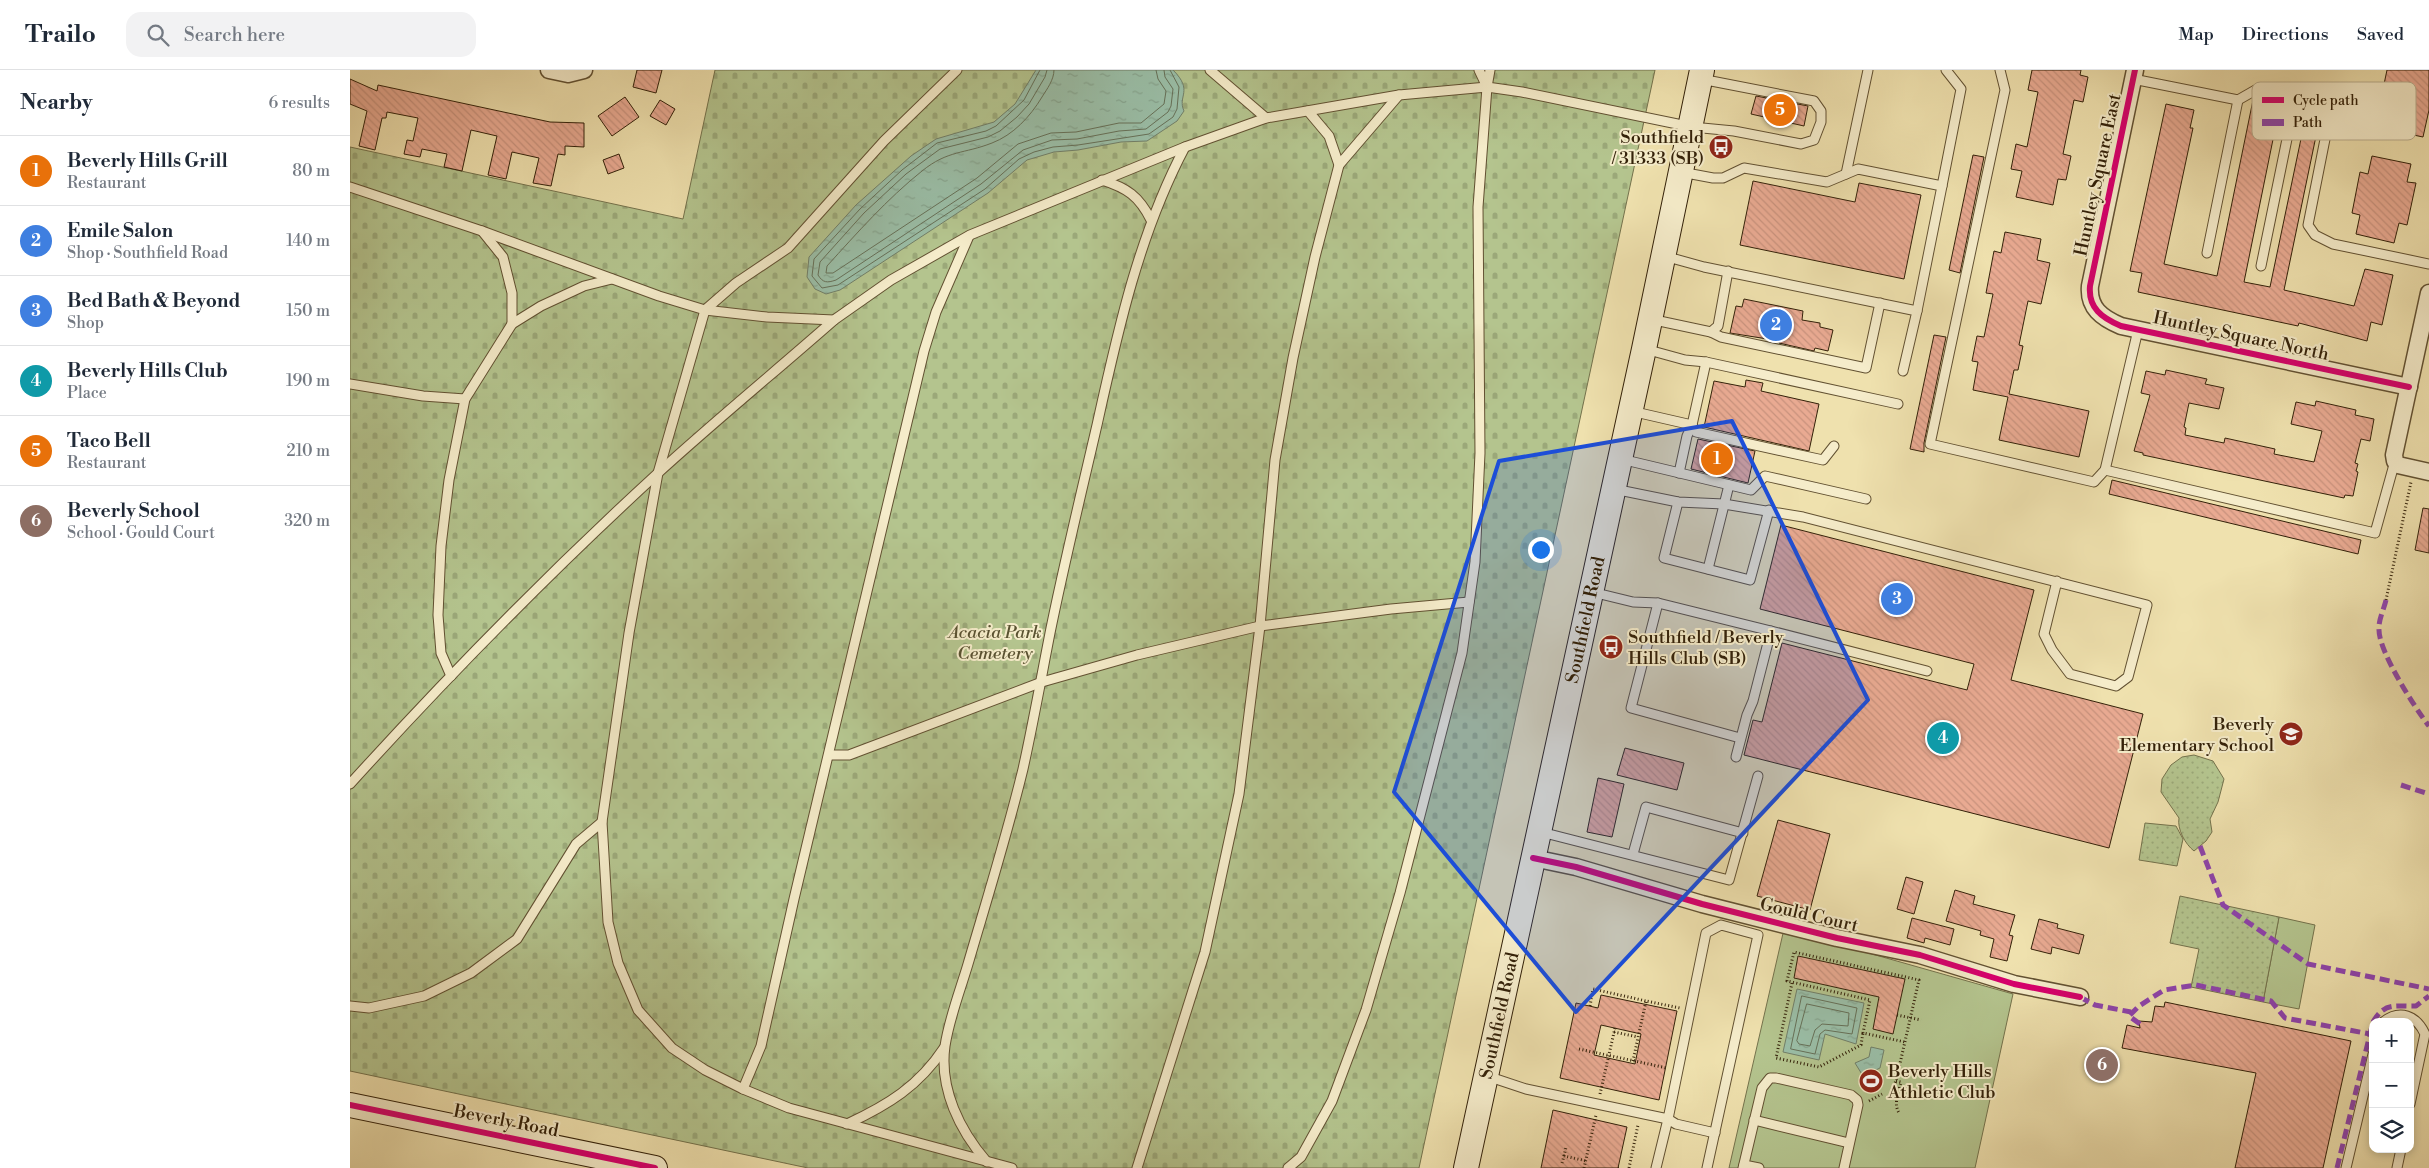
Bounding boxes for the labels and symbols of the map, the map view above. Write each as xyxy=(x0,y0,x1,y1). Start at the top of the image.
legend xyxy=(2252,82,2416,140)
pin: 5 xyxy=(1764,91,1796,129)
street label: Huntley Square East xyxy=(2069,91,2127,259)
text: Cycle path xyxy=(2293,92,2359,110)
text: Path xyxy=(2293,114,2323,132)
place label: Southfield / 31333 (SB) xyxy=(1611,126,1705,170)
bus stop icon: Southfield / 31333 (SB) xyxy=(1708,134,1734,160)
pin: 2 xyxy=(1760,306,1792,344)
street label: Huntley Square North xyxy=(2151,306,2331,366)
pin: 1 xyxy=(1701,440,1733,478)
your location xyxy=(1528,537,1554,563)
street label: Southfield Road xyxy=(1560,553,1610,685)
pin: 3 xyxy=(1881,580,1913,618)
park label: Acacia Park Cemetery xyxy=(946,621,1042,665)
place label: Southfield / Beverly Hills Club (SB) xyxy=(1628,626,1784,670)
bus stop icon: Southfield / Beverly Hills Club (SB) xyxy=(1598,634,1624,660)
place label: Beverly Elementary School xyxy=(2119,713,2275,757)
pin: 4 xyxy=(1927,719,1959,757)
school or university icon: Beverly Elementary School xyxy=(2278,721,2304,747)
street label: Gould Court xyxy=(1758,893,1861,938)
street label: Southfield Road xyxy=(1474,949,1524,1081)
pin: 6 xyxy=(2086,1046,2118,1084)
place label: Beverly Hills Athletic Club xyxy=(1887,1060,1995,1104)
sports icon: Beverly Hills Athletic Club xyxy=(1858,1068,1884,1094)
street label: Beverly Road xyxy=(451,1099,561,1143)

